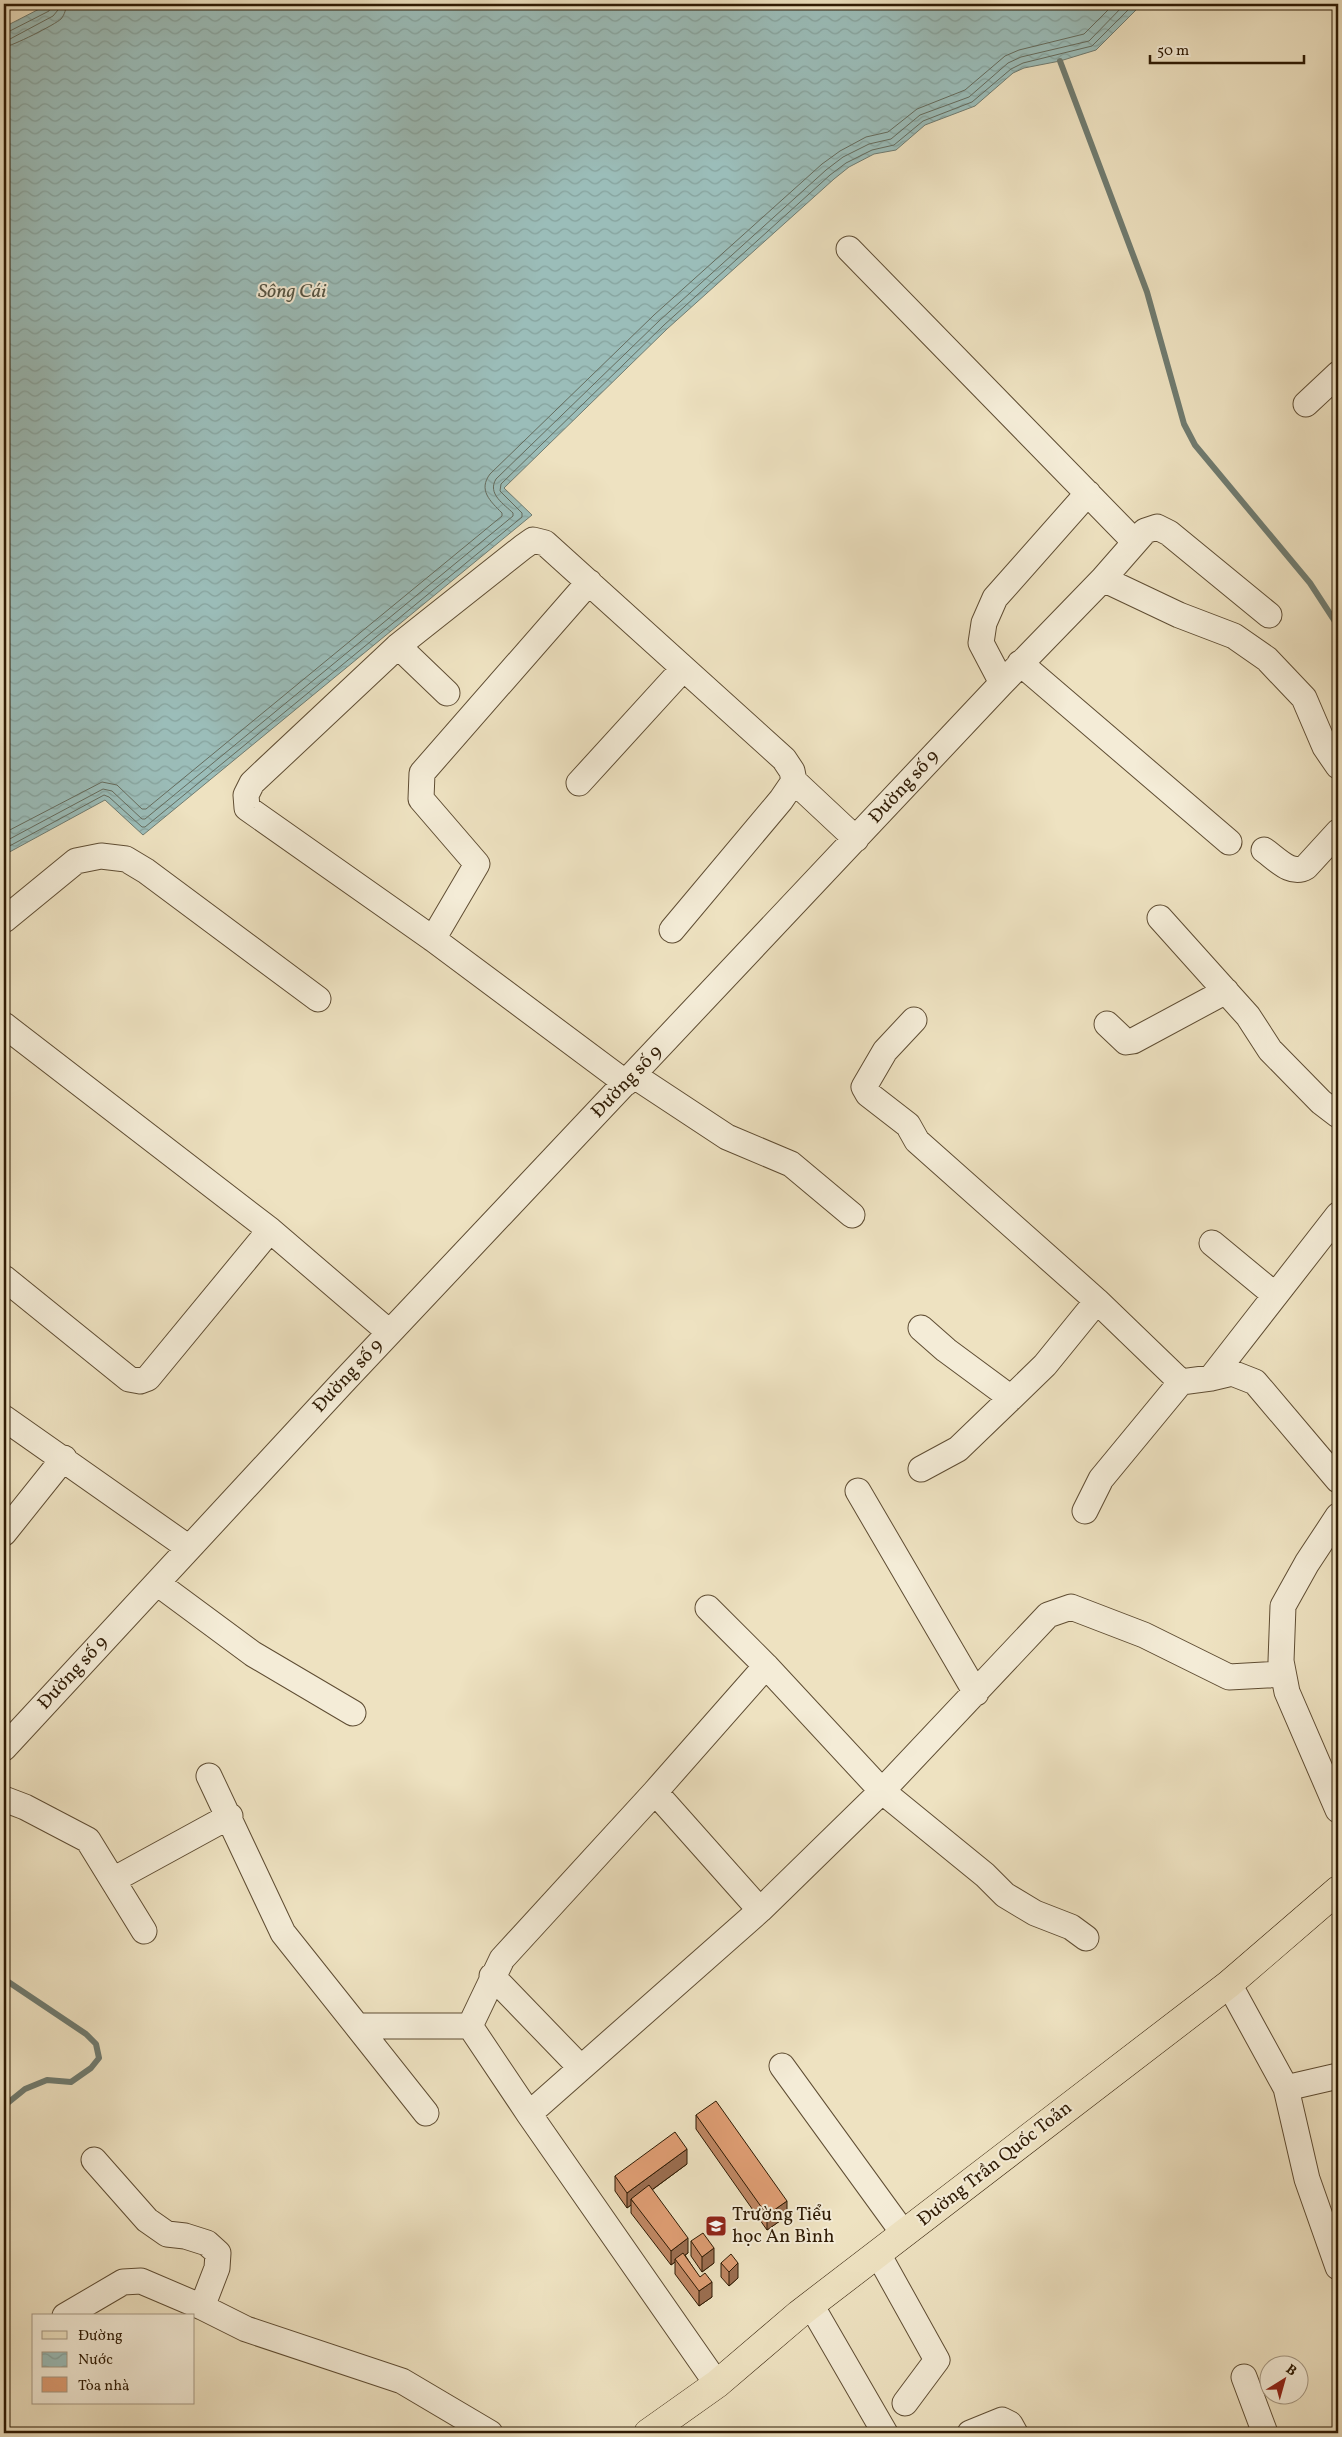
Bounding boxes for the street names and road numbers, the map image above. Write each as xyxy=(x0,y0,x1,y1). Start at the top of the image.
street label: Đường số 9 xyxy=(863,744,945,830)
street label: Đường số 9 xyxy=(586,1040,669,1124)
street label: Đường số 9 xyxy=(307,1333,389,1419)
street label: Đường số 9 xyxy=(32,1630,114,1716)
street label: Đường Trần Quốc Toản xyxy=(912,2095,1078,2233)

